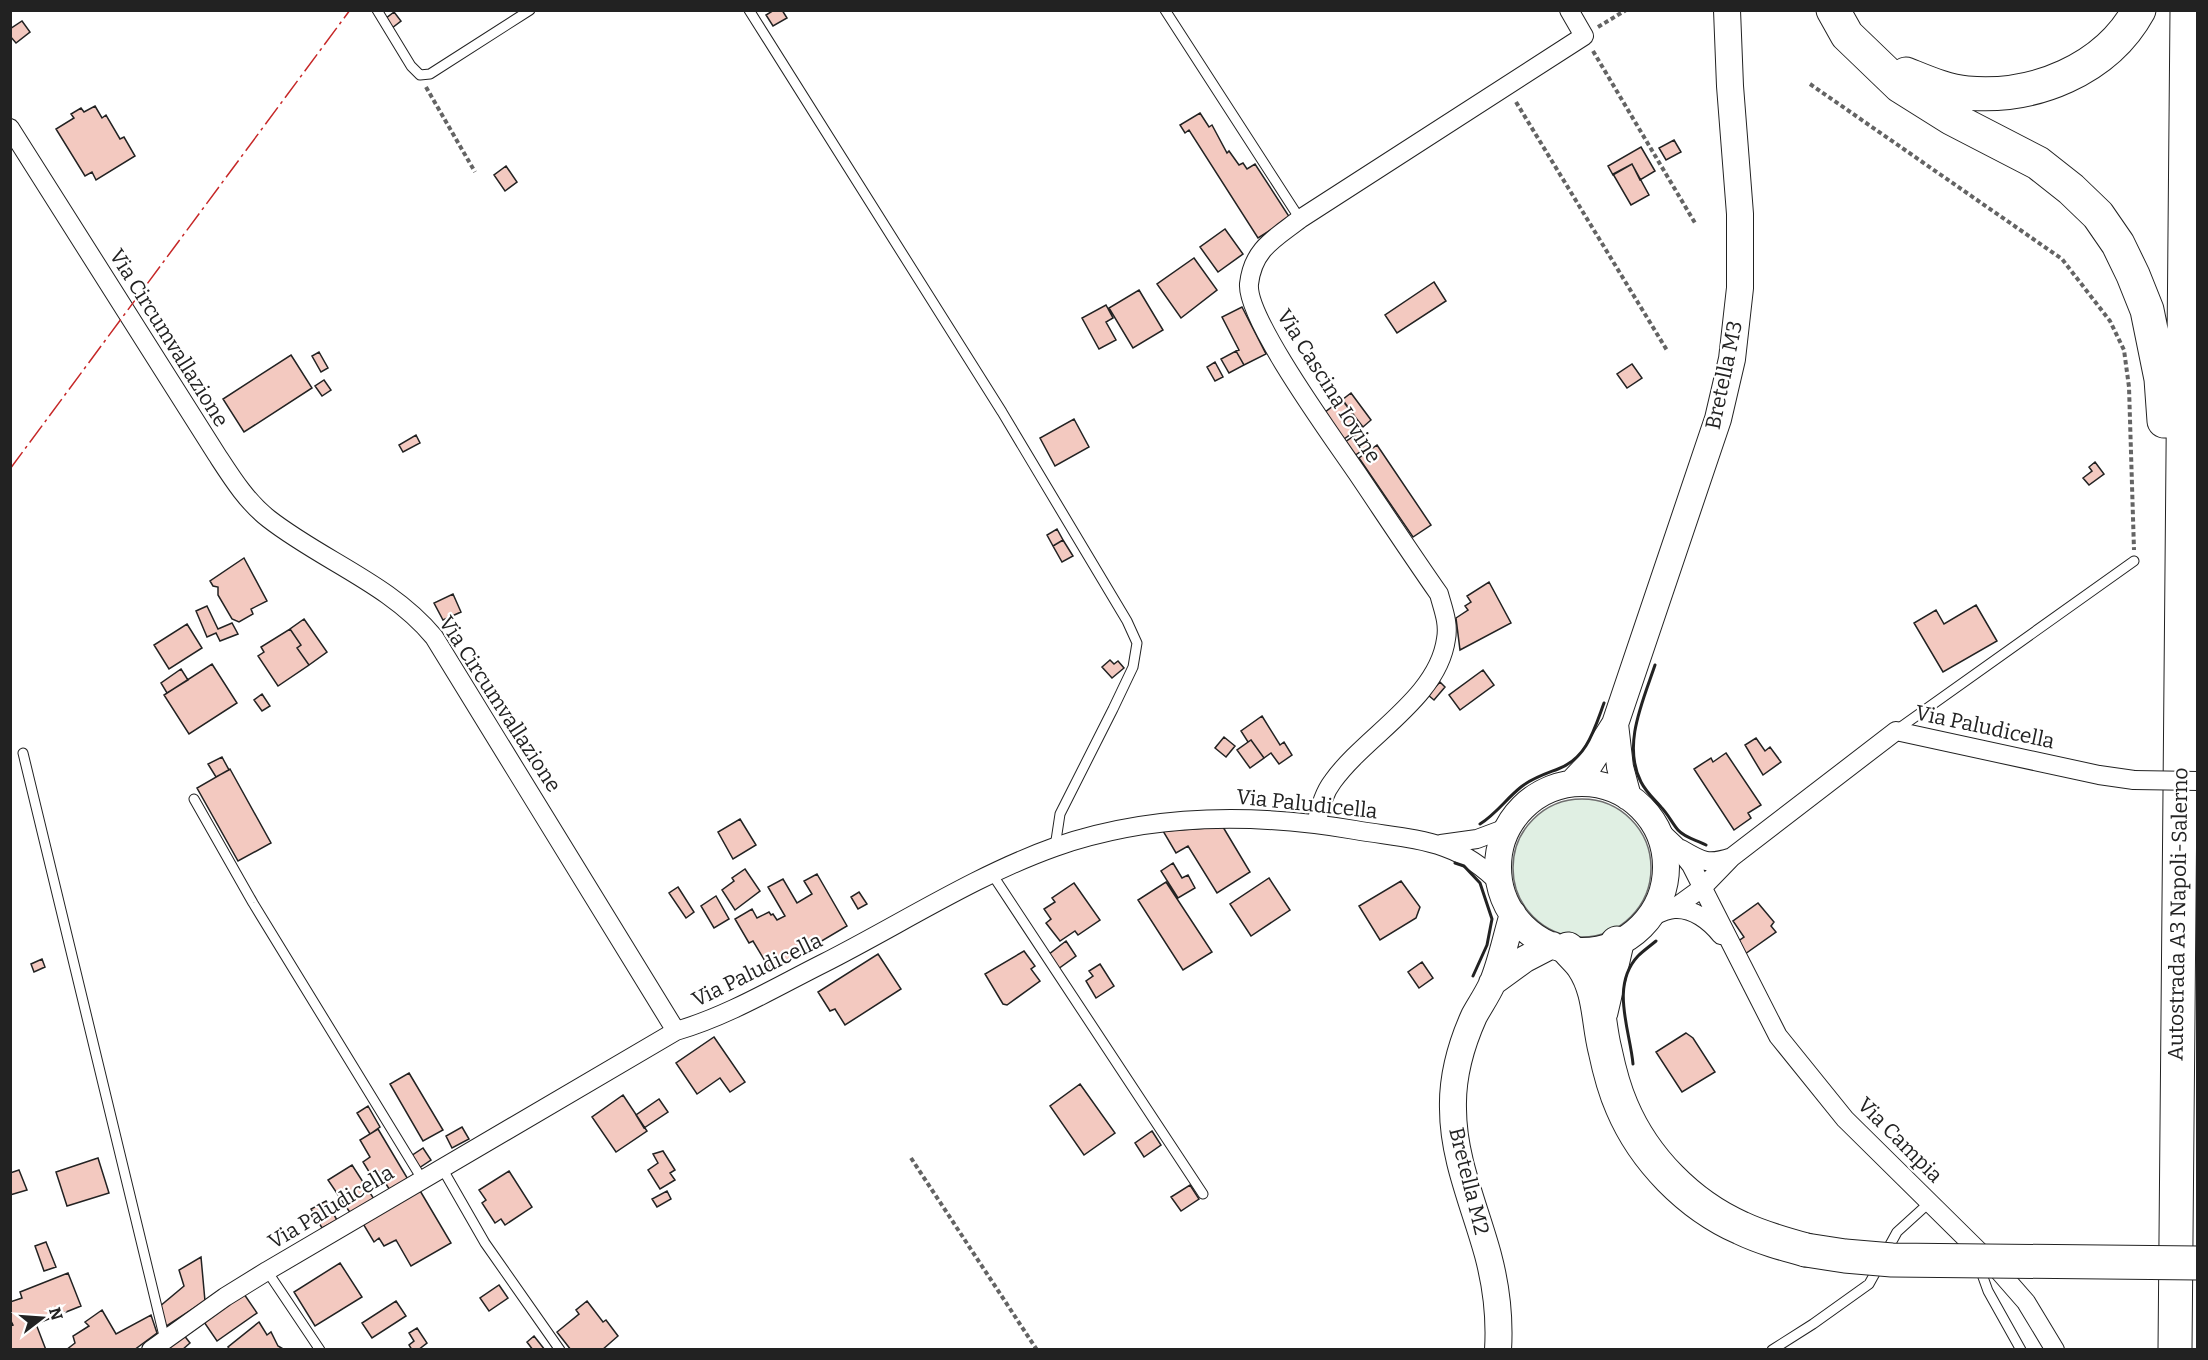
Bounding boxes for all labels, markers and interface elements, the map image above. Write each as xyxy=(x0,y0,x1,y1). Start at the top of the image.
street label: Via Circumvallazione xyxy=(104,244,234,432)
street label: Via Cascina Iovine xyxy=(1271,304,1387,468)
street label: Bretella M3 xyxy=(1700,318,1748,432)
street label: Via Circumvallazione xyxy=(433,611,567,797)
street label: Via Paludicella xyxy=(1913,700,2058,755)
street label: Autostrada A3 Napoli-Salerno xyxy=(2162,767,2194,1061)
street label: Via Paludicella xyxy=(1235,784,1379,824)
street label: Via Paludicella xyxy=(688,927,827,1013)
street label: Via Campia xyxy=(1852,1092,1948,1188)
street label: Bretella M2 xyxy=(1443,1125,1495,1237)
street label: Via Paludicella xyxy=(264,1159,399,1255)
north arrow xyxy=(12,1288,72,1348)
text: N xyxy=(45,1305,67,1322)

